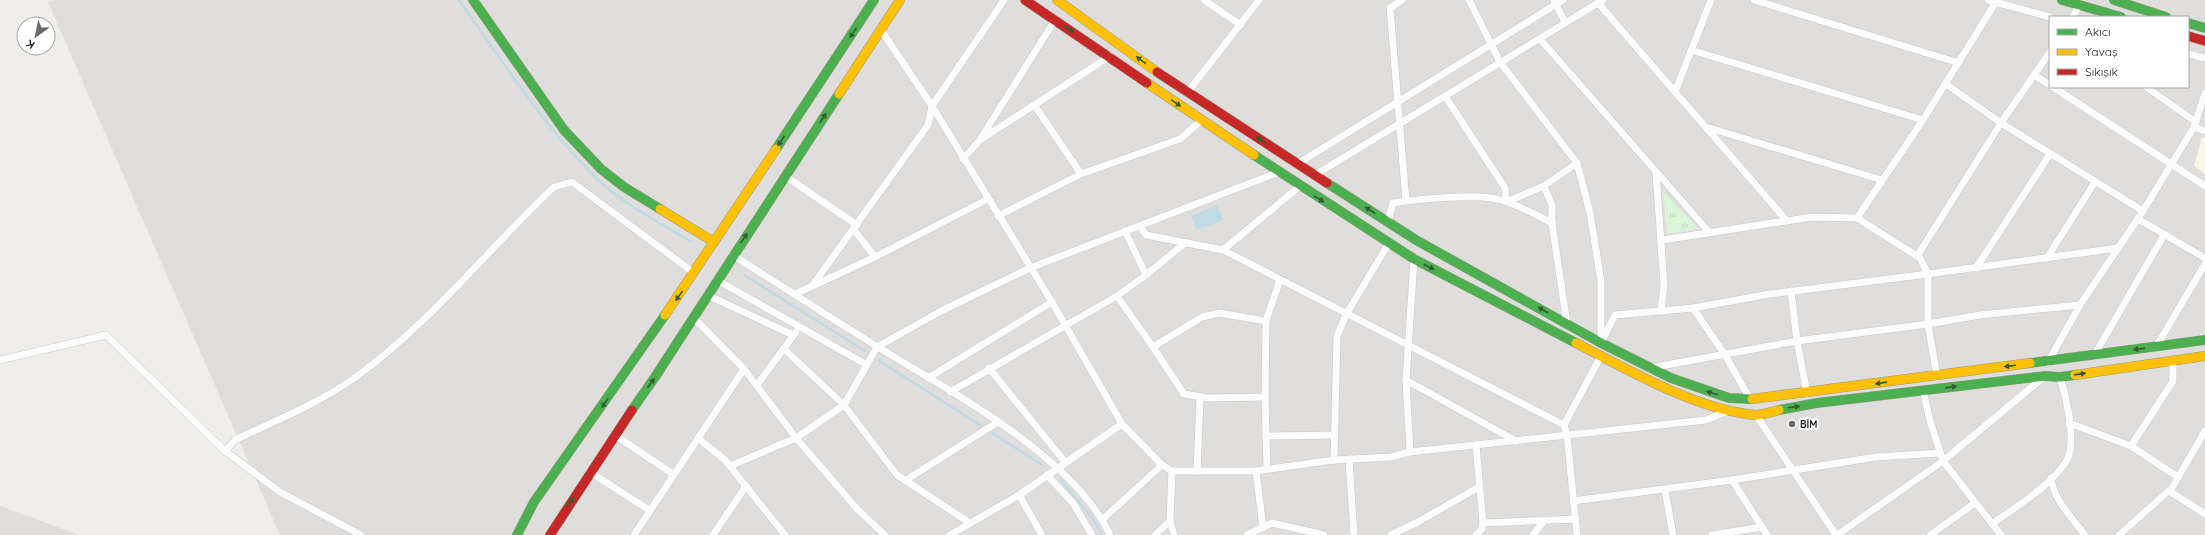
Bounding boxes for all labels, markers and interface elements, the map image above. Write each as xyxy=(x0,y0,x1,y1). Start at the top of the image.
north arrow xyxy=(16,16,56,56)
legend xyxy=(2049,16,2189,88)
text: Akıcı xyxy=(2085,24,2111,39)
one-way arrow xyxy=(1064,25,1074,33)
one-way arrow xyxy=(849,27,857,38)
text: K xyxy=(24,37,37,52)
text: Yavaş xyxy=(2085,44,2118,59)
one-way arrow xyxy=(1136,56,1146,64)
text: Sıkışık xyxy=(2085,64,2118,79)
one-way arrow xyxy=(1171,99,1181,107)
one-way arrow xyxy=(819,113,827,123)
one-way arrow xyxy=(777,136,785,146)
one-way arrow xyxy=(1256,136,1266,144)
one-way arrow xyxy=(1313,195,1325,202)
one-way arrow xyxy=(1364,207,1376,214)
one-way arrow xyxy=(740,233,748,243)
one-way arrow xyxy=(1424,264,1435,270)
one-way arrow xyxy=(675,291,683,301)
one-way arrow xyxy=(1537,307,1549,314)
one-way arrow xyxy=(2133,346,2145,352)
one-way arrow xyxy=(2004,363,2016,370)
one-way arrow xyxy=(2074,371,2086,377)
one-way arrow xyxy=(647,377,655,388)
one-way arrow xyxy=(1875,380,1887,386)
one-way arrow xyxy=(1945,384,1957,390)
one-way arrow xyxy=(1706,390,1718,396)
one-way arrow xyxy=(601,398,609,408)
one-way arrow xyxy=(1788,404,1800,410)
place label: BİM xyxy=(1800,418,1818,431)
marker: BİM xyxy=(1787,419,1797,429)
one-way arrow xyxy=(567,496,574,508)

